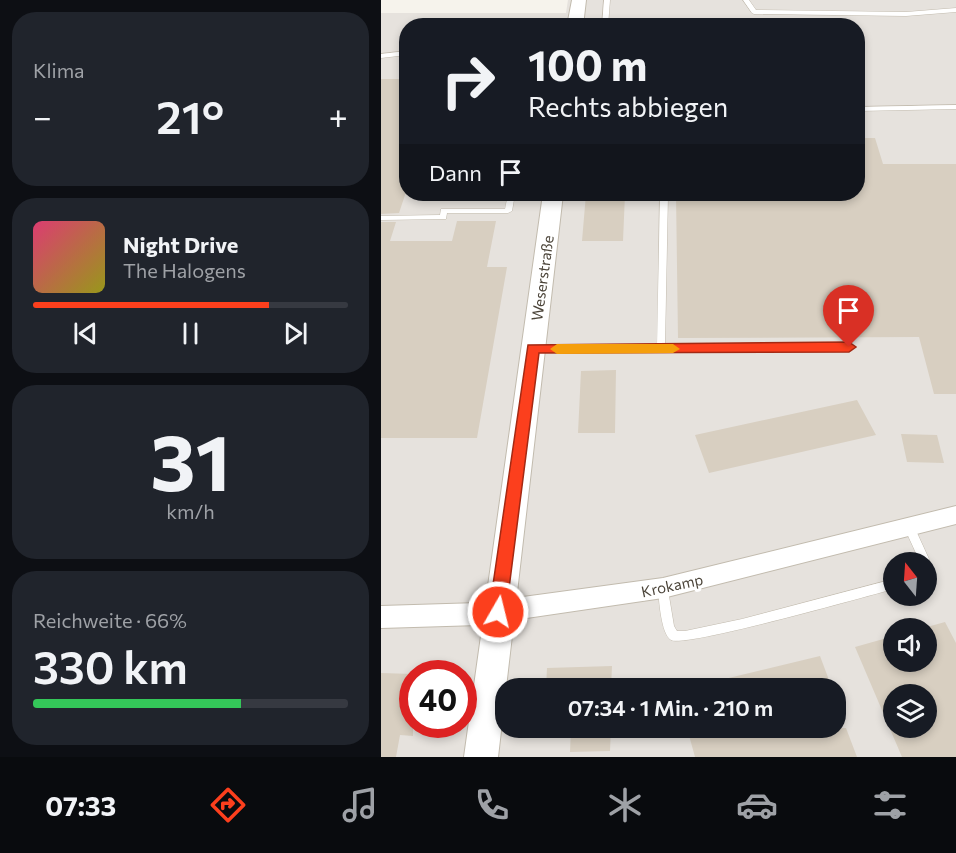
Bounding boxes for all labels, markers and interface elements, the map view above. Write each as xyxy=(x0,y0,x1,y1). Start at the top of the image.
text: 100 m xyxy=(528,38,648,90)
icon: right xyxy=(429,42,507,120)
text: Klima xyxy=(33,58,85,82)
text: 21° xyxy=(156,88,224,143)
text: Rechts abbiegen xyxy=(528,90,728,123)
text: − xyxy=(33,95,52,136)
text: + xyxy=(329,95,348,136)
icon: arrive xyxy=(494,156,527,189)
text: Dann xyxy=(429,159,482,186)
text: Night Drive xyxy=(123,231,238,258)
street label: Weserstraße xyxy=(527,234,557,322)
text: The Halogens xyxy=(123,258,246,282)
pin xyxy=(823,285,874,347)
icon: arrive xyxy=(832,294,865,327)
icon: previous xyxy=(69,317,102,350)
icon: pause xyxy=(174,317,207,350)
icon: next xyxy=(279,317,312,350)
text: 31 xyxy=(150,412,231,507)
text: km/h xyxy=(166,499,215,523)
north arrow xyxy=(883,552,937,606)
map controls xyxy=(883,552,937,738)
street label: Krokamp xyxy=(639,570,705,600)
position arrow xyxy=(466,580,530,644)
text: Reichweite · 66% xyxy=(33,608,187,632)
button: sound xyxy=(883,618,937,672)
text: 330 km xyxy=(33,638,188,693)
speed limit sign: 40 xyxy=(399,660,477,738)
button: layers xyxy=(883,684,937,738)
text: 07:34 · 1 Min. · 210 m xyxy=(568,694,773,721)
icon: directions xyxy=(207,784,249,826)
icon: music xyxy=(339,784,381,826)
icon: phone xyxy=(471,784,513,826)
icon: climate xyxy=(604,784,646,826)
icon: car xyxy=(736,784,778,826)
icon: filters xyxy=(869,784,911,826)
text: 07:33 xyxy=(45,789,116,822)

